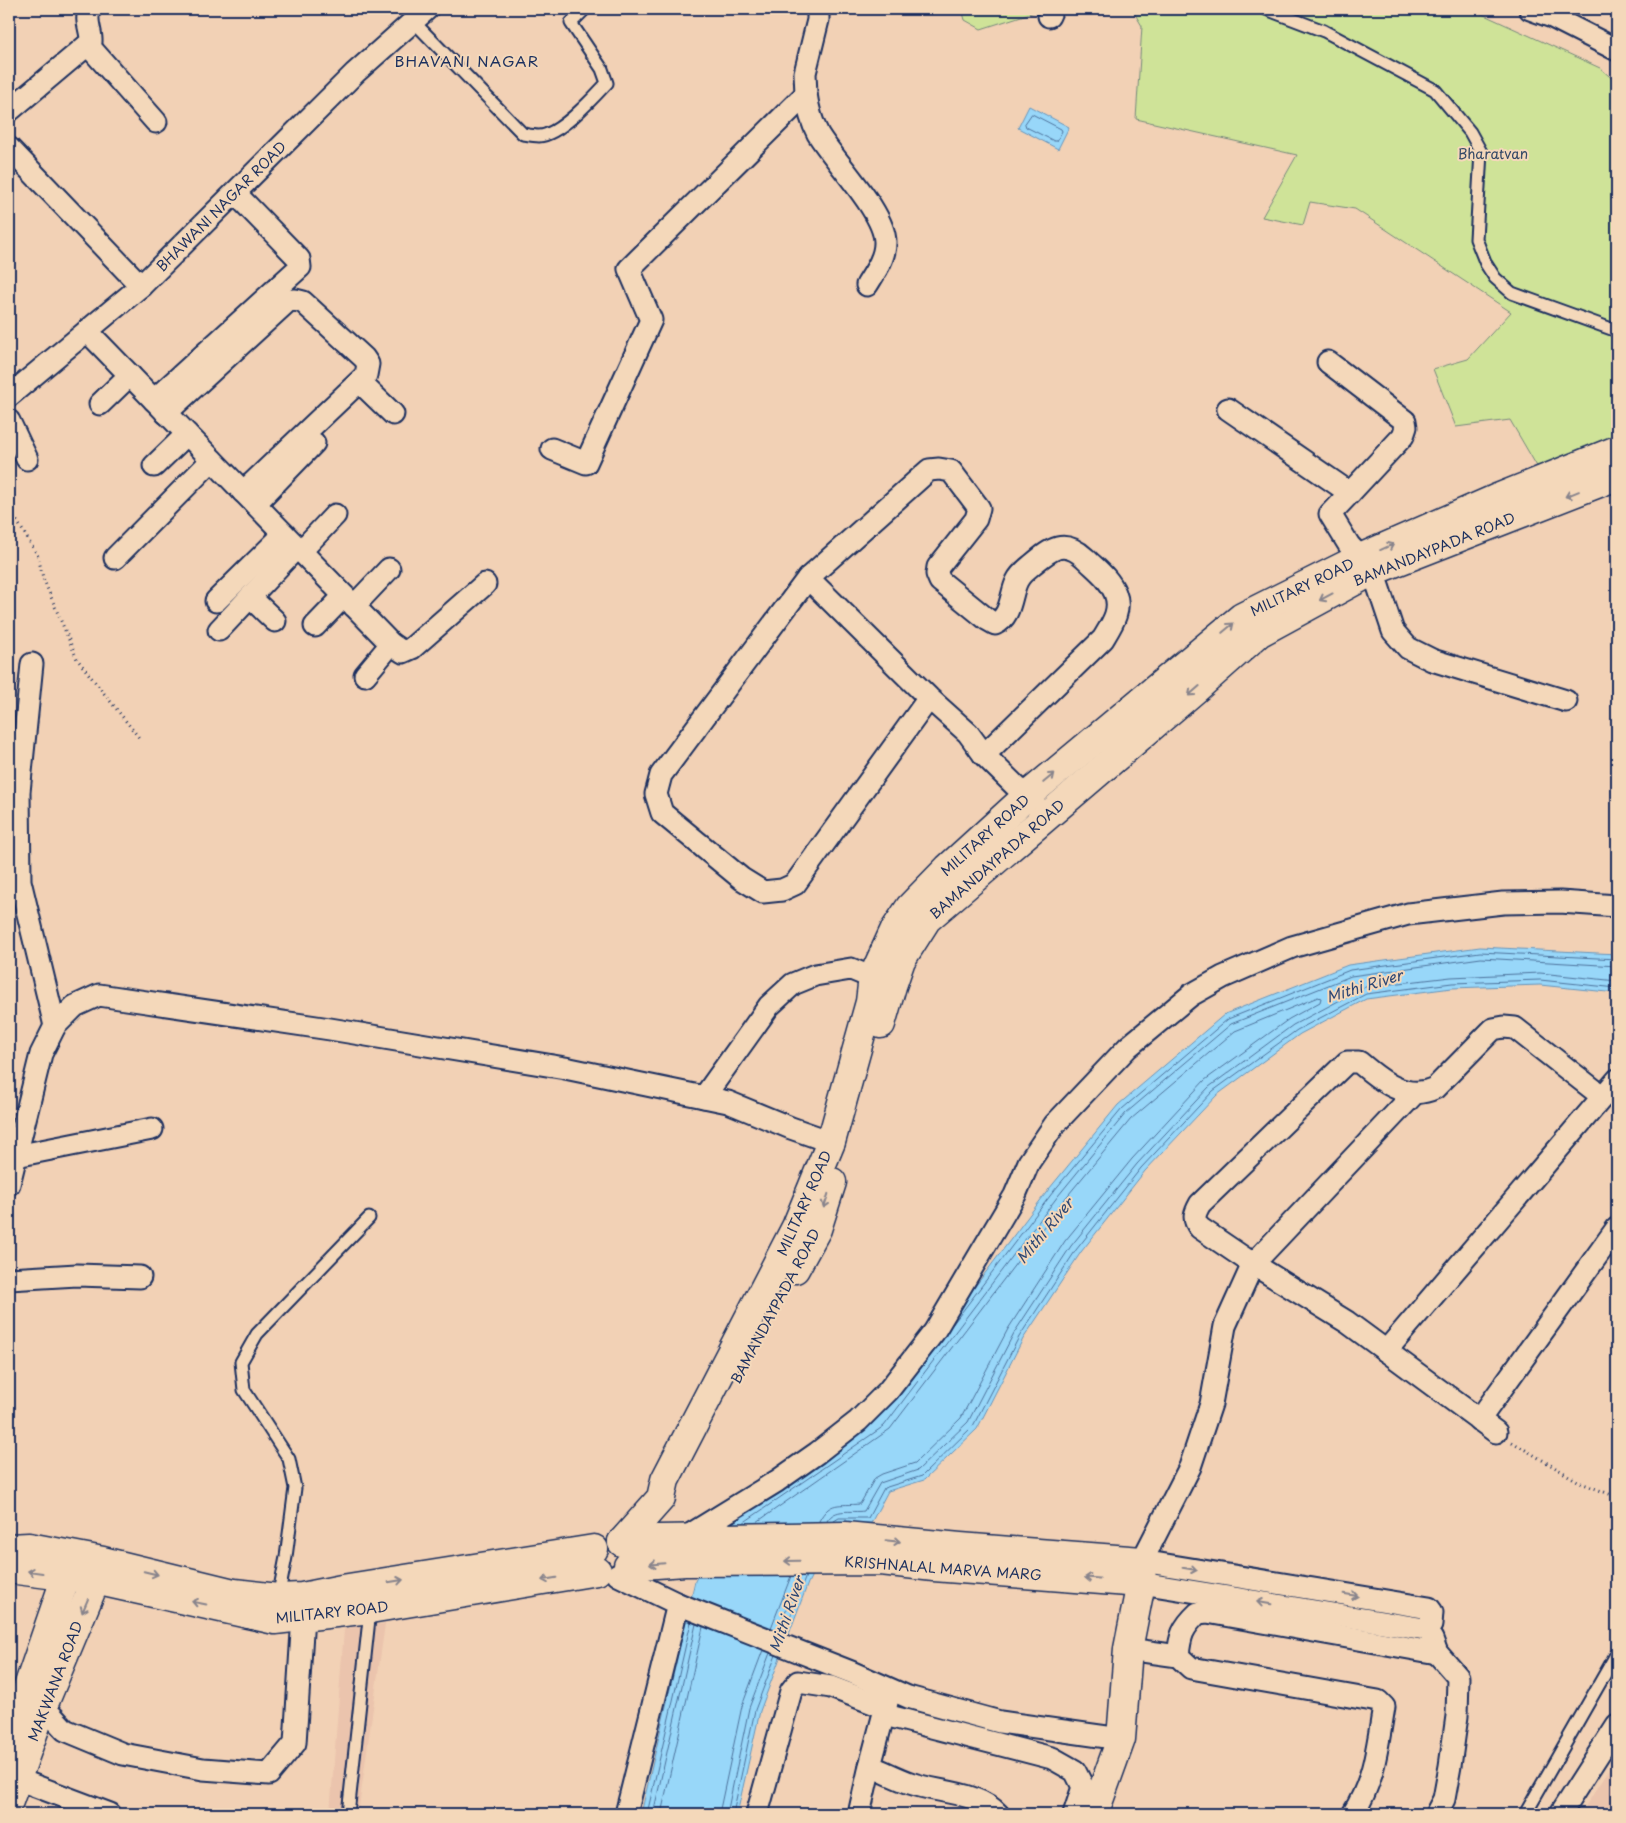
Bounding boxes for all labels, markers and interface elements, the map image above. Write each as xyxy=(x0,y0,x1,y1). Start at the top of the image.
district label: BHAVANI NAGAR xyxy=(395,49,539,72)
street label: BHAWANI NAGAR ROAD xyxy=(151,136,291,276)
park label: Bharatvan xyxy=(1458,143,1528,164)
one-way arrow xyxy=(1565,489,1580,499)
street label: BAMANDAYPADA ROAD xyxy=(1350,507,1518,591)
one-way arrow xyxy=(1379,541,1394,551)
street label: MILITARY ROAD xyxy=(1246,553,1358,621)
one-way arrow xyxy=(1318,592,1333,602)
one-way arrow xyxy=(1221,623,1234,634)
one-way arrow xyxy=(1188,685,1201,696)
one-way arrow xyxy=(1043,772,1056,783)
street label: MILITARY ROAD xyxy=(936,789,1034,881)
street label: BAMANDAYPADA ROAD xyxy=(925,794,1069,924)
water label: Mithi River xyxy=(1323,962,1407,1008)
street label: MILITARY ROAD xyxy=(771,1147,837,1259)
water label: Mithi River xyxy=(1010,1191,1080,1268)
one-way arrow xyxy=(821,1193,830,1209)
street label: BAMANDAYPADA ROAD xyxy=(725,1225,825,1387)
one-way arrow xyxy=(885,1536,901,1546)
street label: KRISHNALAL MARVA MARG xyxy=(844,1551,1042,1585)
one-way arrow xyxy=(784,1556,800,1566)
one-way arrow xyxy=(649,1559,665,1569)
one-way arrow xyxy=(1182,1565,1198,1575)
one-way arrow xyxy=(27,1566,43,1576)
one-way arrow xyxy=(142,1568,158,1578)
water label: Mithi River xyxy=(762,1571,810,1655)
one-way arrow xyxy=(541,1574,557,1584)
one-way arrow xyxy=(1084,1574,1100,1583)
one-way arrow xyxy=(388,1576,404,1586)
one-way arrow xyxy=(1342,1591,1358,1601)
street label: MILITARY ROAD xyxy=(275,1596,389,1628)
one-way arrow xyxy=(79,1598,89,1613)
one-way arrow xyxy=(191,1598,207,1607)
one-way arrow xyxy=(1257,1598,1273,1608)
street label: MAKWANA ROAD xyxy=(22,1618,88,1744)

